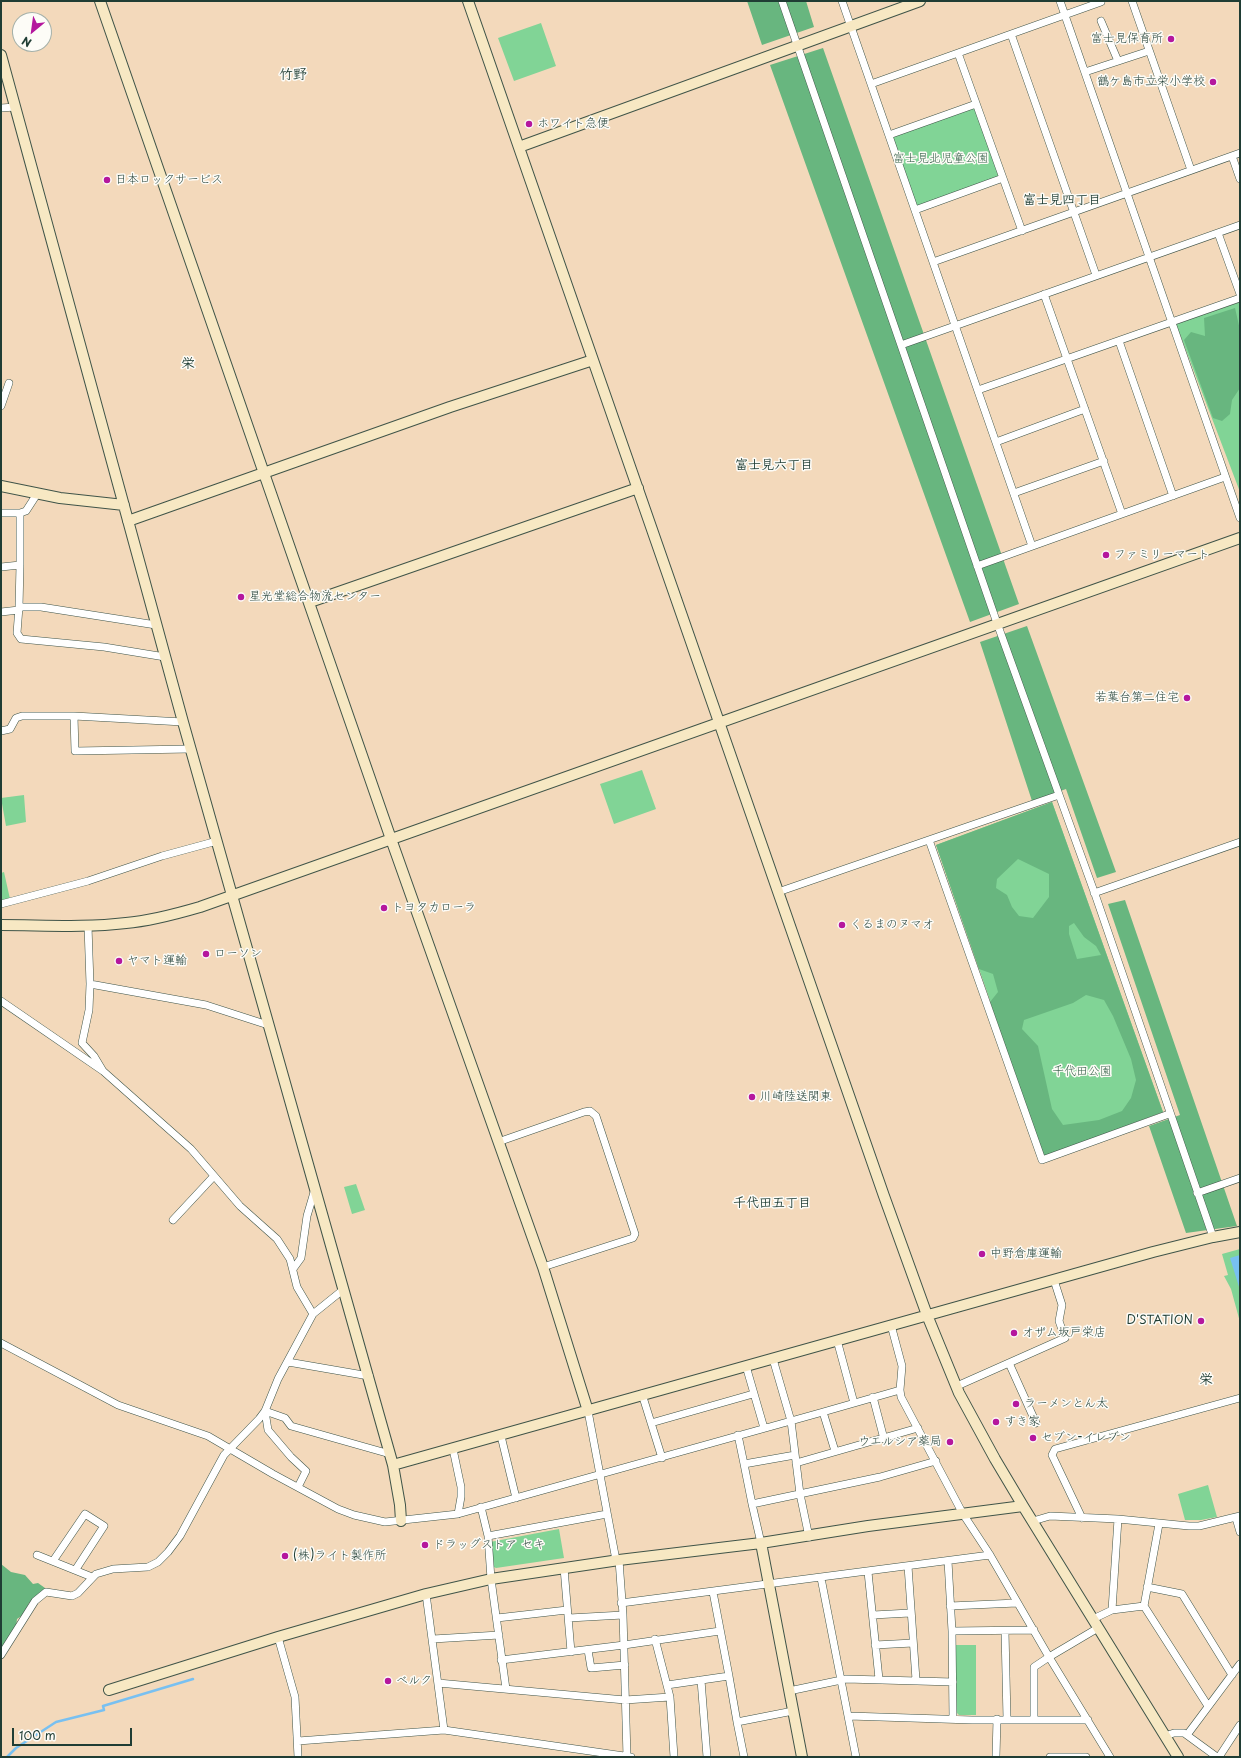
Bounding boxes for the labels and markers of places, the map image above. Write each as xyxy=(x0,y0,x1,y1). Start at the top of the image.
place label: 富士見保育所 xyxy=(1091,32,1163,46)
marker: 富士見保育所 xyxy=(1166,34,1176,44)
place label: 鶴ケ島市立栄小学校 xyxy=(1097,75,1205,89)
marker: 鶴ケ島市立栄小学校 xyxy=(1208,77,1218,87)
place label: ホワイト急便 xyxy=(537,117,609,131)
marker: ホワイト急便 xyxy=(524,119,534,129)
place label: 日本ロックサービス xyxy=(115,173,223,187)
marker: 日本ロックサービス xyxy=(102,175,112,185)
place label: ファミリーマート xyxy=(1114,548,1210,562)
marker: ファミリーマート xyxy=(1101,550,1111,560)
place label: 星光堂総合物流センター xyxy=(249,590,381,604)
marker: 星光堂総合物流センター xyxy=(236,592,246,602)
place label: 若葉台第二住宅 xyxy=(1095,691,1179,705)
marker: 若葉台第二住宅 xyxy=(1182,693,1192,703)
place label: トヨタカローラ xyxy=(392,901,476,915)
marker: トヨタカローラ xyxy=(379,903,389,913)
place label: くるまのヌマオ xyxy=(850,918,934,932)
marker: くるまのヌマオ xyxy=(837,920,847,930)
place label: ローソン xyxy=(214,947,262,961)
marker: ローソン xyxy=(201,949,211,959)
place label: ヤマト運輸 xyxy=(127,954,187,968)
marker: ヤマト運輸 xyxy=(114,956,124,966)
place label: 川崎陸送関東 xyxy=(760,1090,832,1104)
marker: 川崎陸送関東 xyxy=(747,1092,757,1102)
place label: 中野倉庫運輸 xyxy=(990,1247,1062,1261)
marker: 中野倉庫運輸 xyxy=(977,1249,987,1259)
place label: D'STATION xyxy=(1126,1314,1193,1328)
marker: D'STATION xyxy=(1196,1316,1206,1326)
place label: オザム坂戸栄店 xyxy=(1022,1326,1106,1340)
marker: オザム坂戸栄店 xyxy=(1009,1328,1019,1338)
place label: ラーメンとん太 xyxy=(1024,1397,1108,1411)
marker: ラーメンとん太 xyxy=(1011,1399,1021,1409)
place label: すき家 xyxy=(1004,1415,1040,1429)
marker: すき家 xyxy=(991,1417,1001,1427)
place label: セブン-イレブン xyxy=(1041,1431,1131,1445)
marker: セブン-イレブン xyxy=(1028,1433,1038,1443)
place label: ウエルシア薬局 xyxy=(858,1435,942,1449)
marker: ウエルシア薬局 xyxy=(945,1437,955,1447)
place label: ドラッグストア セキ xyxy=(433,1538,545,1552)
marker: ドラッグストア セキ xyxy=(420,1540,430,1550)
place label: (株)ライト製作所 xyxy=(293,1549,386,1563)
marker: (株)ライト製作所 xyxy=(280,1551,290,1561)
place label: ベルク xyxy=(396,1674,432,1688)
marker: ベルク xyxy=(383,1676,393,1686)

